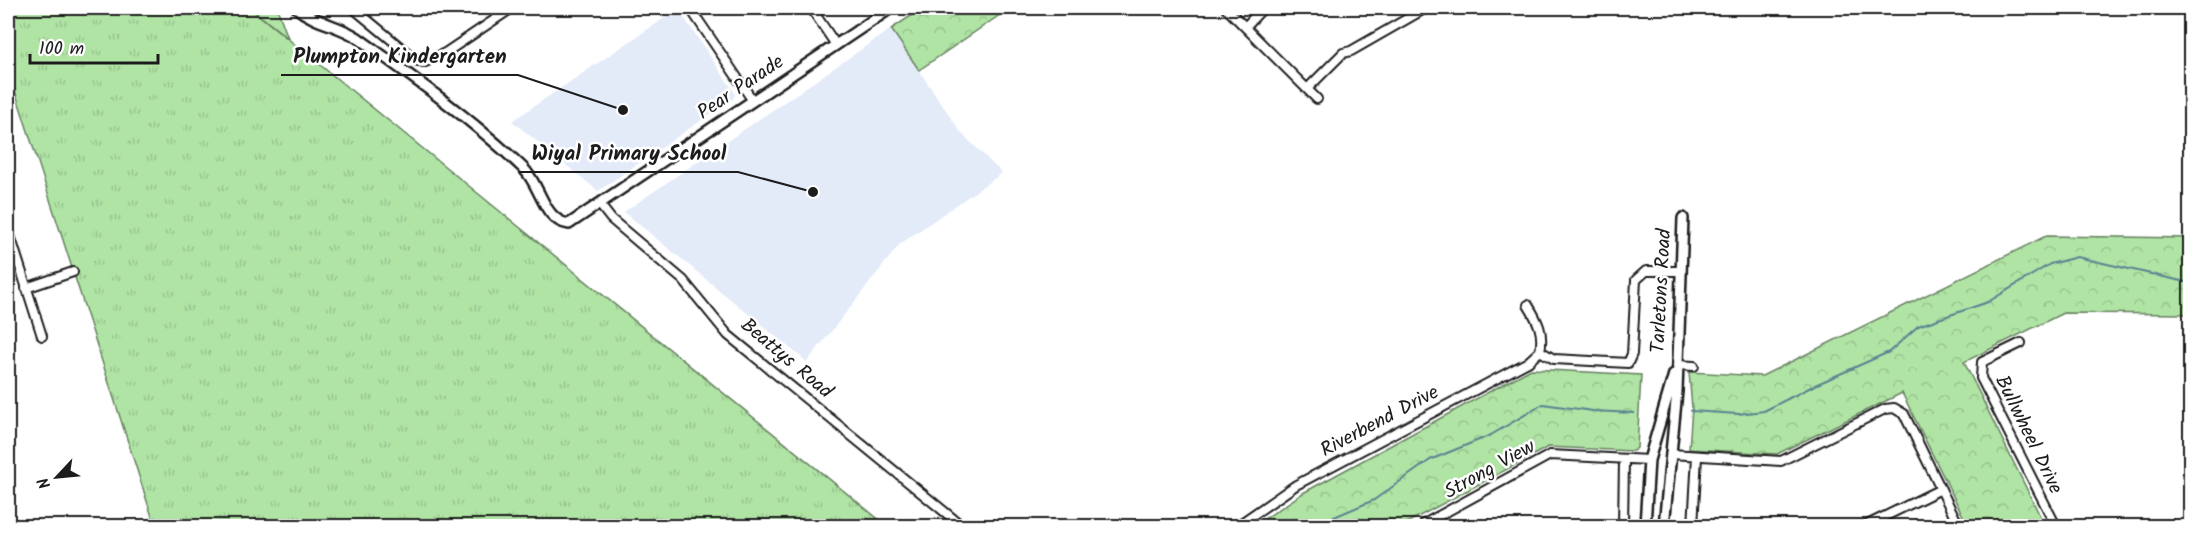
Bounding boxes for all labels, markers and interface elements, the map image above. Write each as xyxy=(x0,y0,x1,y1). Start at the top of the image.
scale bar xyxy=(30,27,158,65)
text: 100 m xyxy=(39,35,84,64)
callout: Plumpton Kindergarten xyxy=(281,36,518,75)
text: Plumpton Kindergarten xyxy=(293,41,507,74)
street label: Pear Parade xyxy=(691,47,791,129)
callout: Wiyal Primary School xyxy=(519,133,738,172)
text: Wiyal Primary School xyxy=(532,138,727,171)
street label: Tarletons Road xyxy=(1643,227,1681,354)
street label: Beattys Road xyxy=(733,311,840,408)
street label: Bullwheel Drive xyxy=(1985,370,2071,500)
street label: Riverbend Drive xyxy=(1315,377,1445,467)
street label: Strong View xyxy=(1438,431,1542,508)
north arrow xyxy=(27,447,87,507)
text: N xyxy=(31,473,58,493)

